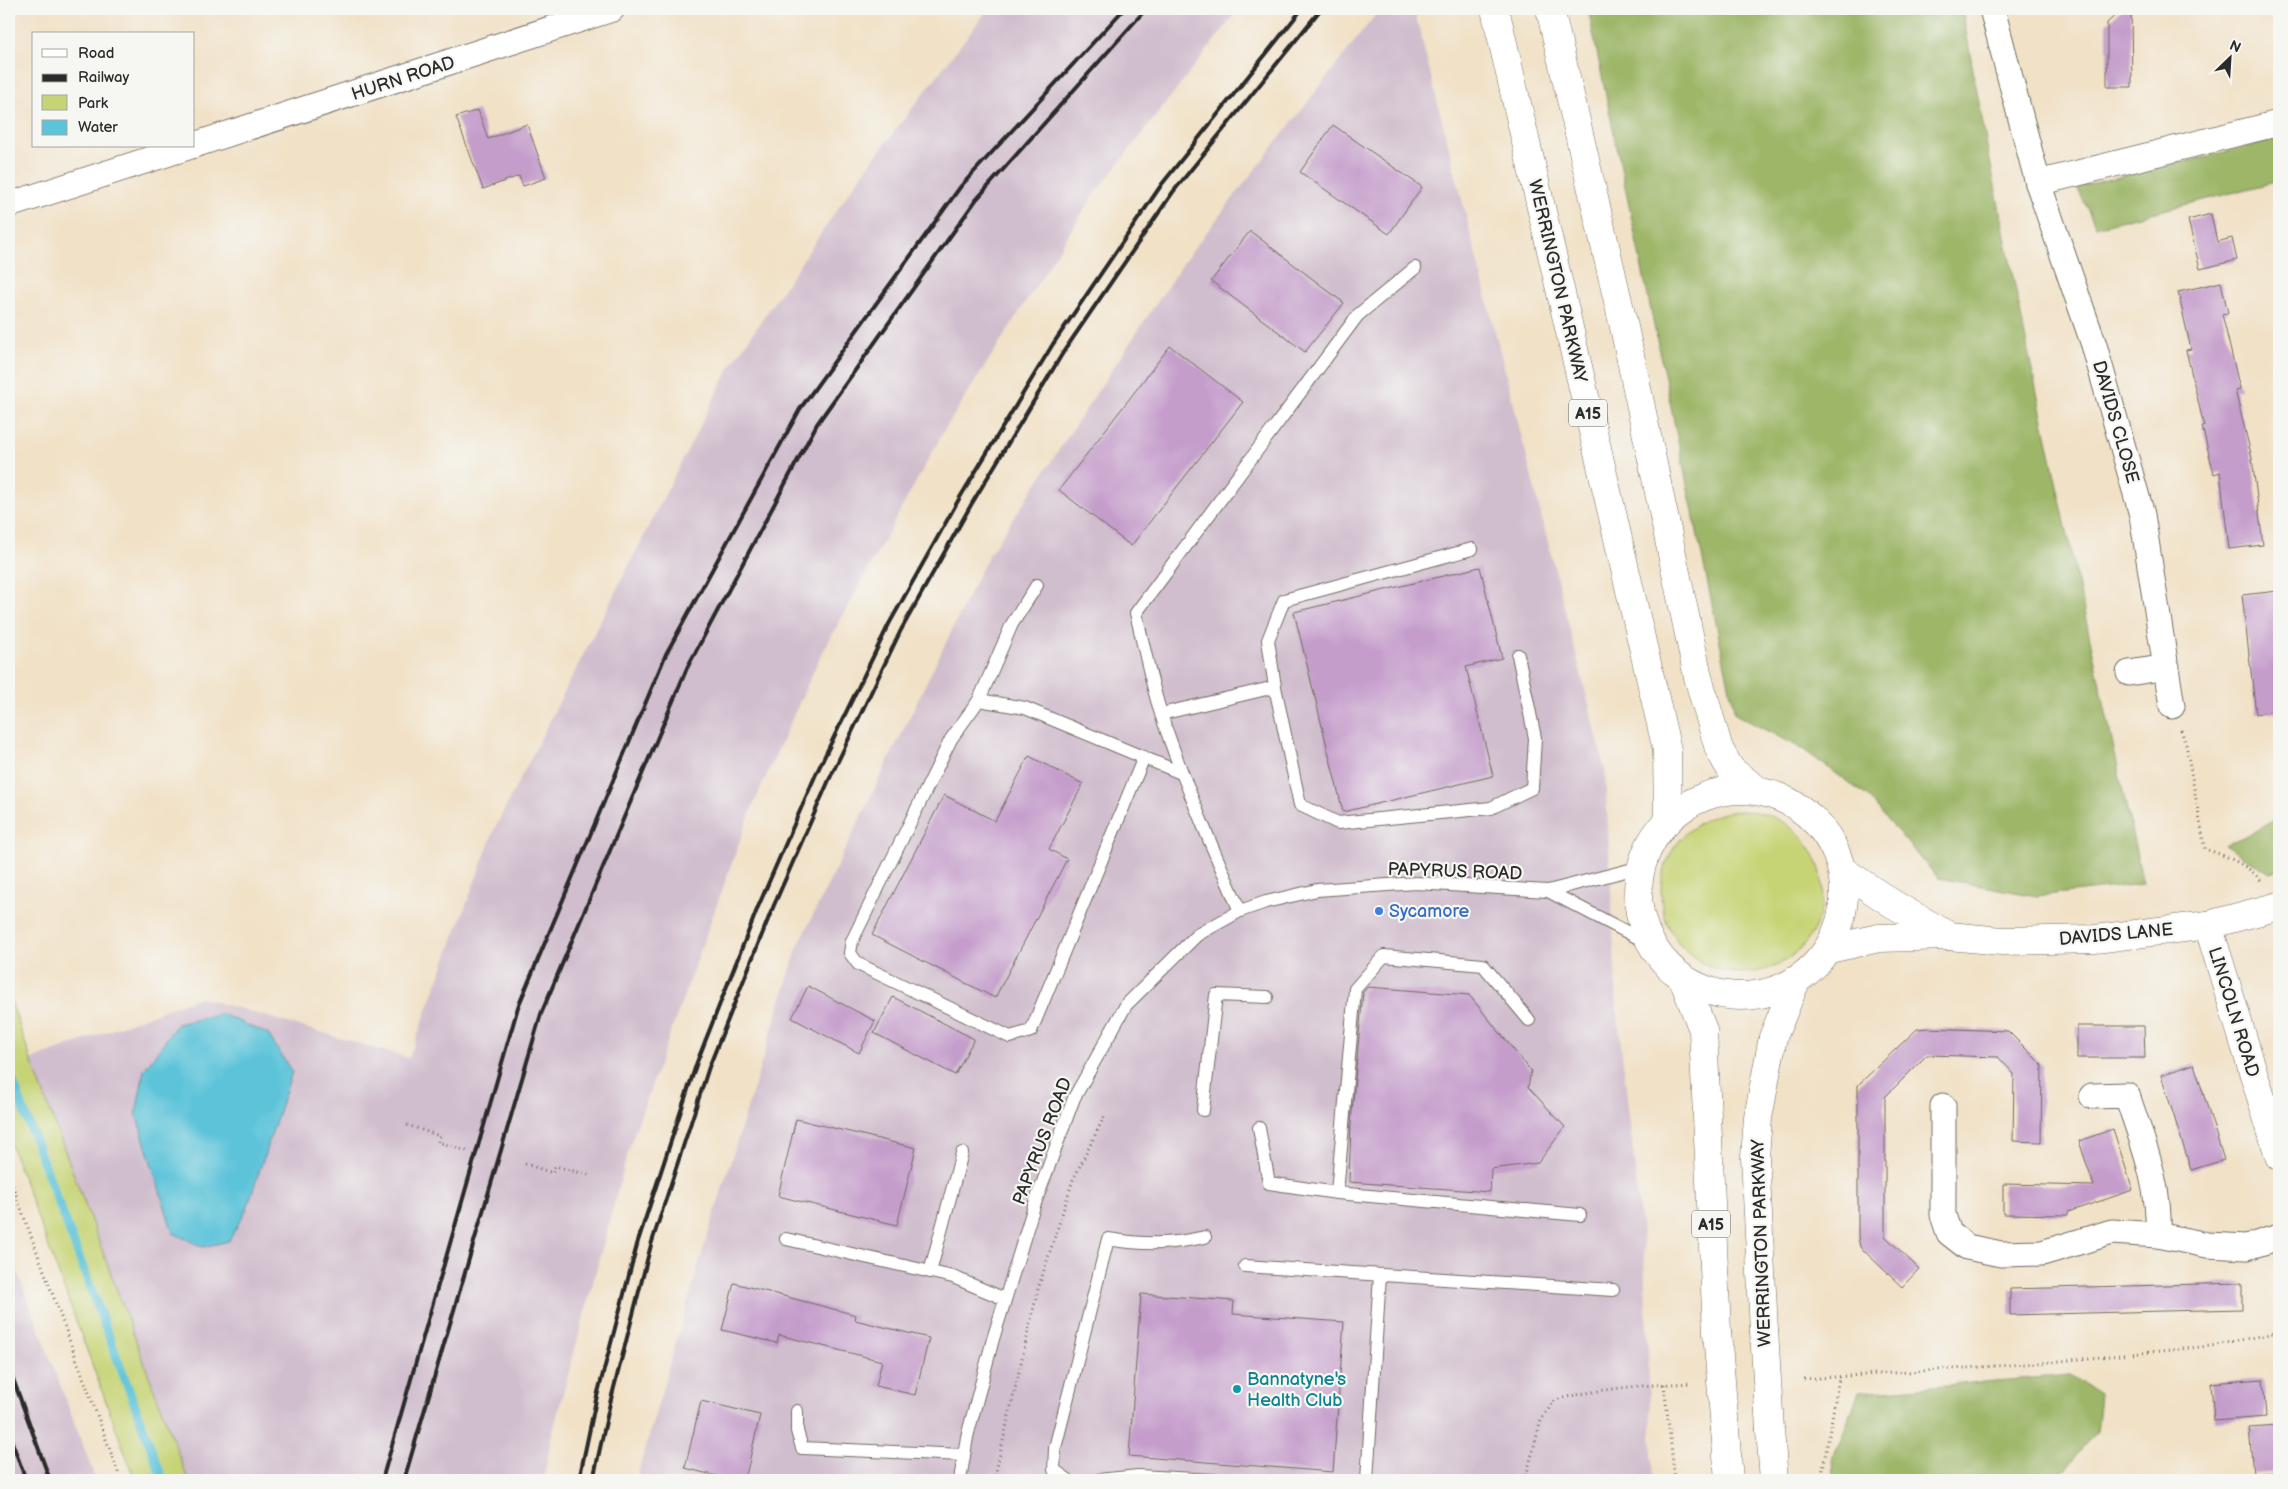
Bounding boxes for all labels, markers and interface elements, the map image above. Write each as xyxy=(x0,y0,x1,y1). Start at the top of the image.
legend xyxy=(32,32,195,148)
north arrow xyxy=(2206,32,2256,82)
text: N xyxy=(2227,37,2244,57)
text: Road xyxy=(78,44,114,63)
street label: HURN ROAD xyxy=(349,52,458,105)
text: Railway xyxy=(78,68,129,87)
text: Park xyxy=(78,94,109,113)
text: Water xyxy=(78,118,118,137)
street label: WERRINGTON PARKWAY xyxy=(1524,177,1591,385)
street label: DAVIDS CLOSE xyxy=(2088,358,2143,486)
road number: A15 xyxy=(1569,399,1607,426)
street label: PAPYRUS ROAD xyxy=(1387,859,1523,884)
place label: Sycamore xyxy=(1389,901,1470,922)
marker: Sycamore xyxy=(1373,905,1385,917)
street label: DAVIDS LANE xyxy=(2058,919,2174,950)
street label: LINCOLN ROAD xyxy=(2204,945,2263,1080)
street label: PAPYRUS ROAD xyxy=(1009,1075,1076,1208)
street label: WERRINGTON PARKWAY xyxy=(1747,1138,1776,1347)
road number: A15 xyxy=(1692,1210,1730,1238)
place label: Bannatyne's Health Club xyxy=(1247,1369,1346,1411)
marker: Bannatyne's Health Club xyxy=(1231,1383,1243,1395)

